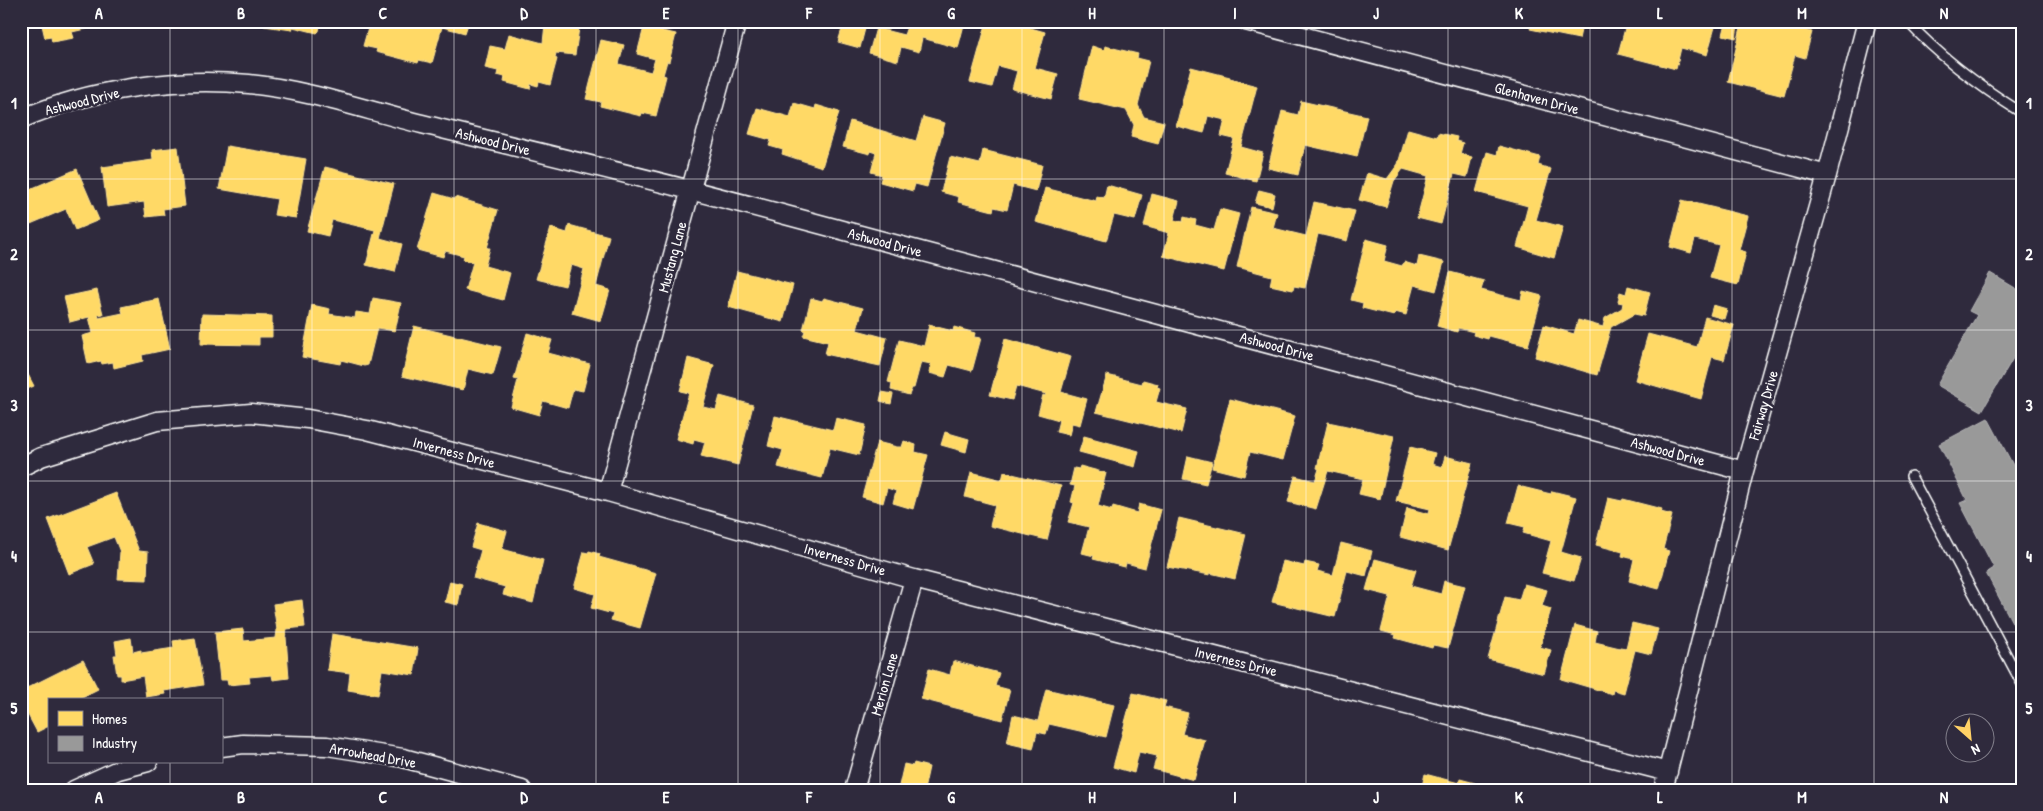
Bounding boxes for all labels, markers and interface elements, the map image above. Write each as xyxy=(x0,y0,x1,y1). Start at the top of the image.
text: A xyxy=(95,2,103,24)
text: B xyxy=(237,2,245,24)
text: C xyxy=(379,2,388,24)
text: D xyxy=(520,2,528,24)
text: E xyxy=(662,2,670,24)
text: F xyxy=(805,2,813,24)
text: G xyxy=(947,2,955,24)
text: H xyxy=(1088,2,1096,24)
text: I xyxy=(1233,2,1237,24)
text: J xyxy=(1373,2,1379,24)
text: K xyxy=(1515,2,1524,24)
text: L xyxy=(1657,2,1663,24)
text: M xyxy=(1797,2,1807,24)
text: N xyxy=(1940,2,1949,24)
street label: Glenhaven Drive xyxy=(1492,77,1582,119)
street label: Ashwood Drive xyxy=(43,82,121,120)
text: 1 xyxy=(11,92,17,114)
text: 1 xyxy=(2026,92,2032,114)
street label: Ashwood Drive xyxy=(454,122,532,160)
street label: Mustang Lane xyxy=(652,219,692,295)
street label: Ashwood Drive xyxy=(846,222,924,262)
text: 2 xyxy=(10,243,18,265)
text: 2 xyxy=(2025,243,2033,265)
street label: Ashwood Drive xyxy=(1238,326,1316,366)
street label: Fairway Drive xyxy=(1743,368,1783,443)
text: 3 xyxy=(10,394,18,416)
text: 3 xyxy=(2025,394,2033,416)
street label: Inverness Drive xyxy=(411,431,497,473)
street label: Ashwood Drive xyxy=(1629,431,1707,471)
street label: Inverness Drive xyxy=(802,537,888,581)
text: 4 xyxy=(11,545,17,567)
text: 4 xyxy=(2026,545,2032,567)
street label: Inverness Drive xyxy=(1193,641,1279,681)
street label: Merion Lane xyxy=(865,650,903,718)
text: 5 xyxy=(11,697,18,719)
text: 5 xyxy=(2026,697,2033,719)
legend xyxy=(48,698,222,764)
text: Homes xyxy=(92,708,127,729)
north arrow xyxy=(1946,714,1996,764)
text: Industry xyxy=(92,732,137,753)
street label: Arrowhead Drive xyxy=(328,737,418,773)
text: N xyxy=(1968,740,1984,760)
text: A xyxy=(95,786,103,808)
text: B xyxy=(237,786,245,808)
text: C xyxy=(379,786,388,808)
text: D xyxy=(520,786,528,808)
text: E xyxy=(662,786,670,808)
text: F xyxy=(805,786,813,808)
text: G xyxy=(947,786,955,808)
text: H xyxy=(1088,786,1096,808)
text: I xyxy=(1233,786,1237,808)
text: J xyxy=(1373,786,1379,808)
text: K xyxy=(1515,786,1524,808)
text: L xyxy=(1657,786,1663,808)
text: M xyxy=(1797,786,1807,808)
text: N xyxy=(1940,786,1949,808)

